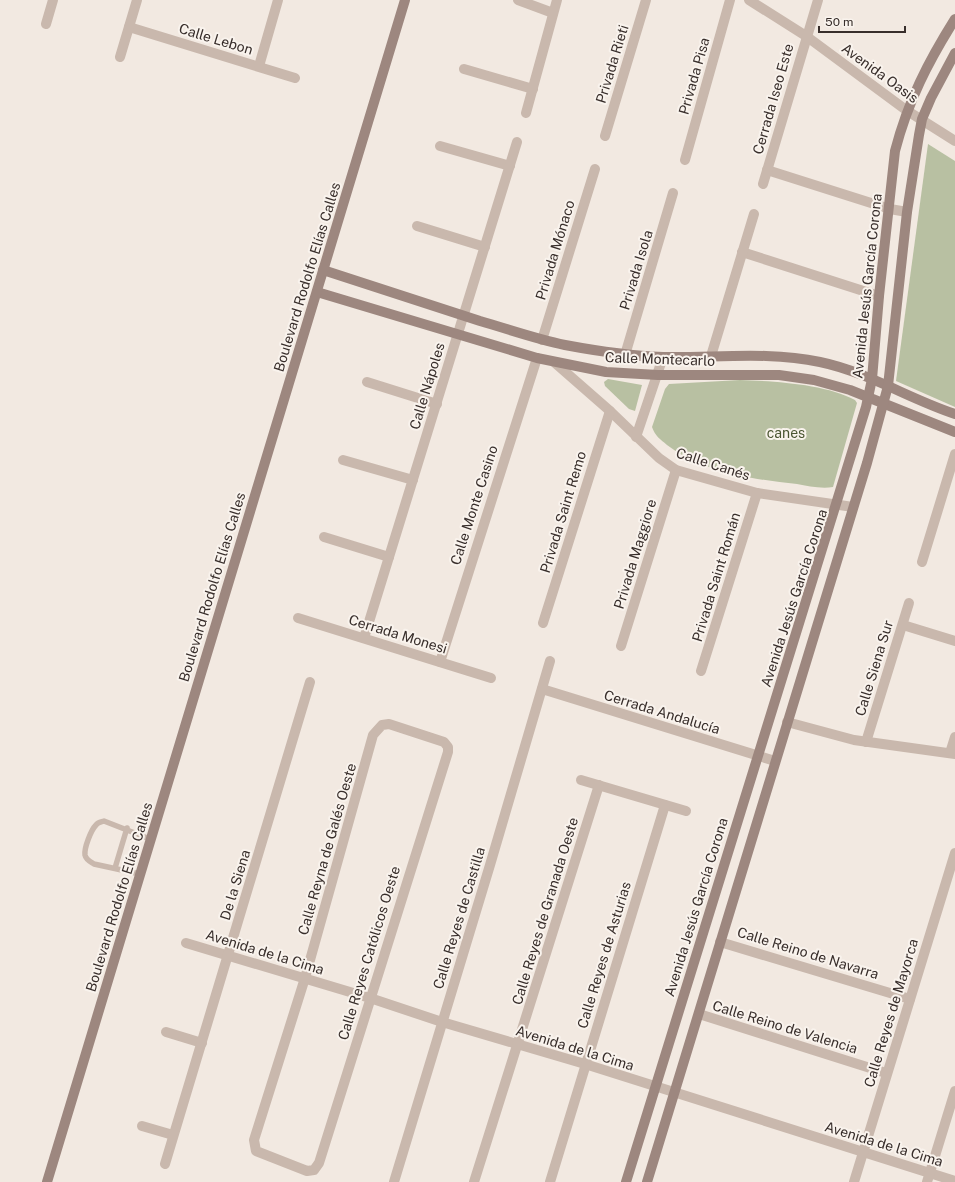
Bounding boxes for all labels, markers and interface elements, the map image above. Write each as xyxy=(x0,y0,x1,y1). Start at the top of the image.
scale bar xyxy=(819,8,905,34)
text: 50 m xyxy=(825,15,853,29)
street label: Calle Lebon xyxy=(177,20,255,58)
street label: Privada Rieti xyxy=(592,23,632,105)
street label: Privada Pisa xyxy=(675,36,713,116)
street label: Avenida Oasis xyxy=(839,40,921,106)
street label: Cerrada Iseo Este xyxy=(750,42,796,156)
street label: Boulevard Rodolfo Elías Calles xyxy=(271,180,343,374)
street label: Avenida Jesús García Corona xyxy=(849,193,885,379)
street label: Privada Mónaco xyxy=(532,198,578,302)
street label: Privada Isola xyxy=(616,228,656,312)
street label: Calle Nápoles xyxy=(406,341,448,431)
street label: Calle Montecarlo xyxy=(605,349,715,369)
park label: canes xyxy=(767,425,805,441)
street label: Calle Monte Casino xyxy=(447,443,501,567)
street label: Calle Canés xyxy=(674,445,752,483)
street label: Privada Saint Remo xyxy=(537,449,589,575)
street label: Boulevard Rodolfo Elías Calles xyxy=(176,490,248,684)
street label: Privada Maggiore xyxy=(611,497,659,611)
street label: Avenida Jesús García Corona xyxy=(758,507,830,689)
street label: Privada Saint Román xyxy=(689,510,743,644)
street label: Cerrada Monesi xyxy=(347,611,449,657)
street label: Calle Siena Sur xyxy=(852,618,896,718)
street label: Cerrada Andalucía xyxy=(602,687,722,737)
street label: Calle Reyna de Galés Oeste xyxy=(295,761,359,937)
street label: Boulevard Rodolfo Elías Calles xyxy=(83,800,155,994)
street label: Calle Reyes de Granada Oeste xyxy=(509,815,581,1007)
street label: Avenida Jesús García Corona xyxy=(661,816,731,998)
street label: Calle Reyes de Castilla xyxy=(430,845,488,991)
street label: De la Siena xyxy=(217,848,253,922)
street label: Calle Reyes Católicos Oeste xyxy=(335,864,403,1042)
street label: Calle Reyes de Asturias xyxy=(574,880,634,1030)
street label: Calle Reino de Navarra xyxy=(735,924,881,982)
street label: Avenida de la Cima xyxy=(204,926,326,978)
street label: Calle Reyes de Mayorca xyxy=(861,937,921,1089)
street label: Calle Reino de Valencia xyxy=(711,997,859,1057)
street label: Avenida de la Cima xyxy=(514,1022,636,1074)
street label: Avenida de la Cima xyxy=(823,1118,945,1170)

